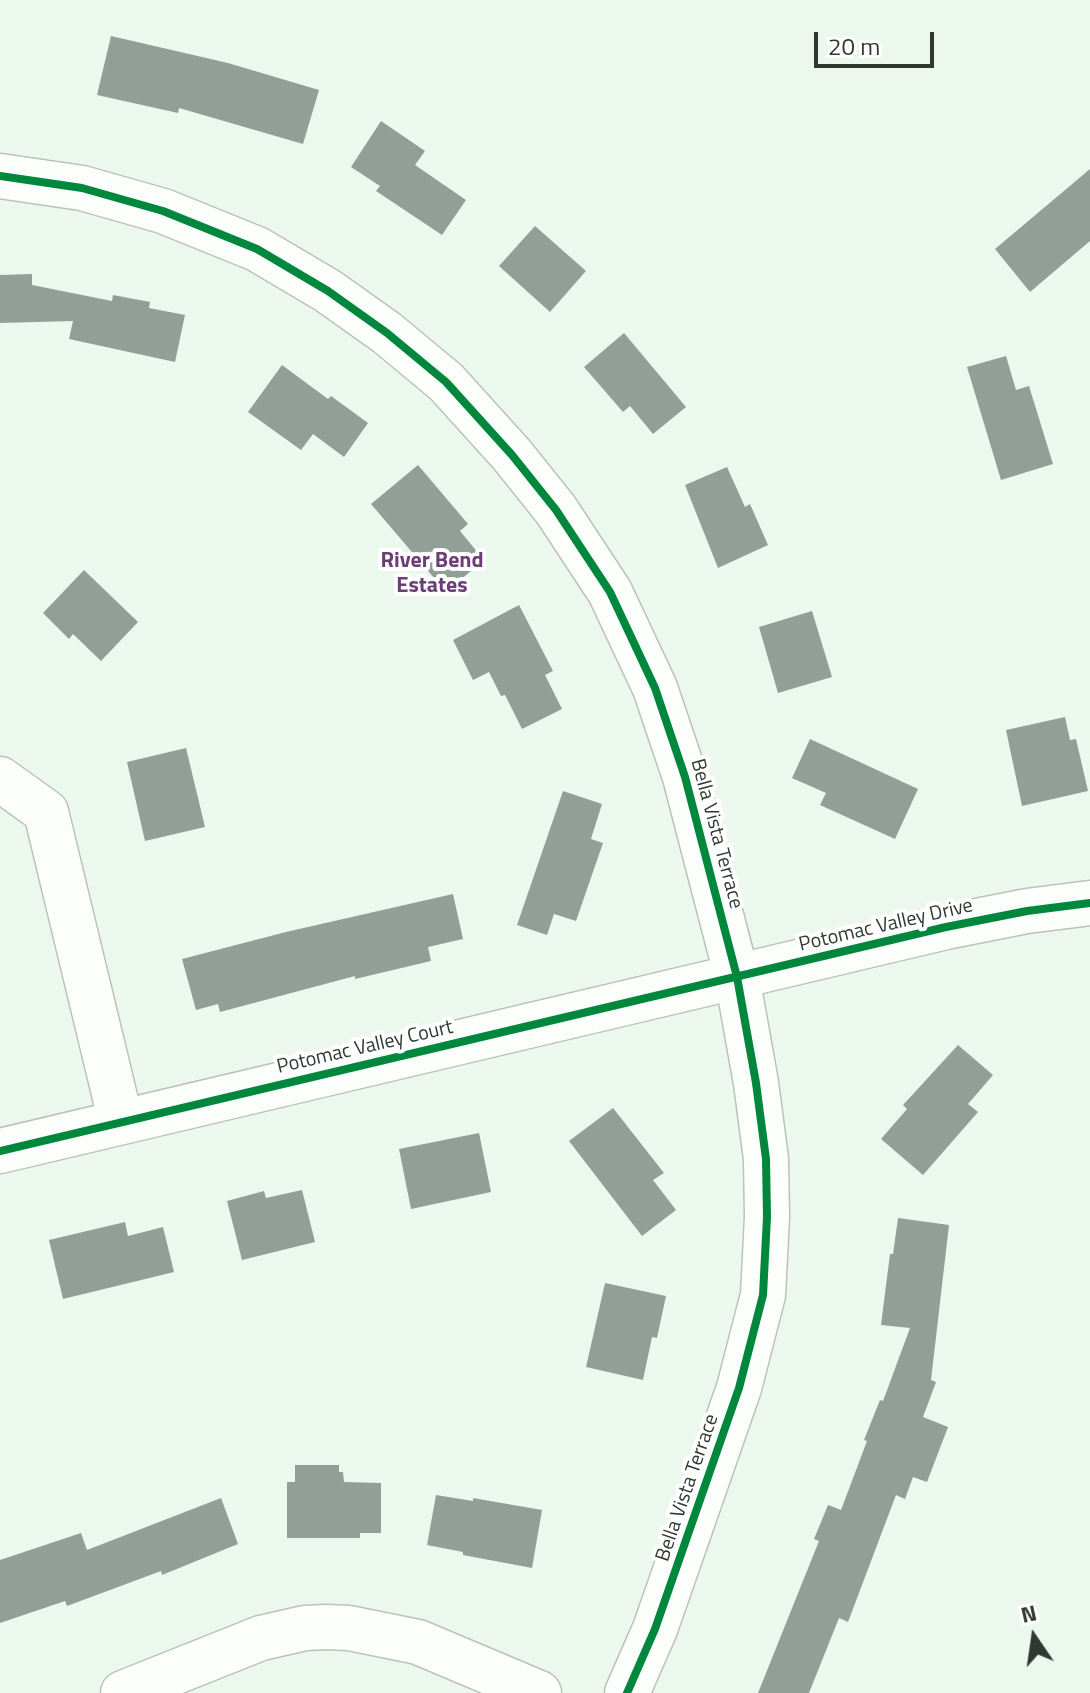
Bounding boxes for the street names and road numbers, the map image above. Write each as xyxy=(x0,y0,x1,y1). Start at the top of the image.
street label: Bella Vista Terrace xyxy=(684,756,748,912)
street label: Potomac Valley Drive xyxy=(797,894,975,958)
street label: Potomac Valley Court xyxy=(275,1016,455,1080)
street label: Bella Vista Terrace xyxy=(652,1411,724,1565)

